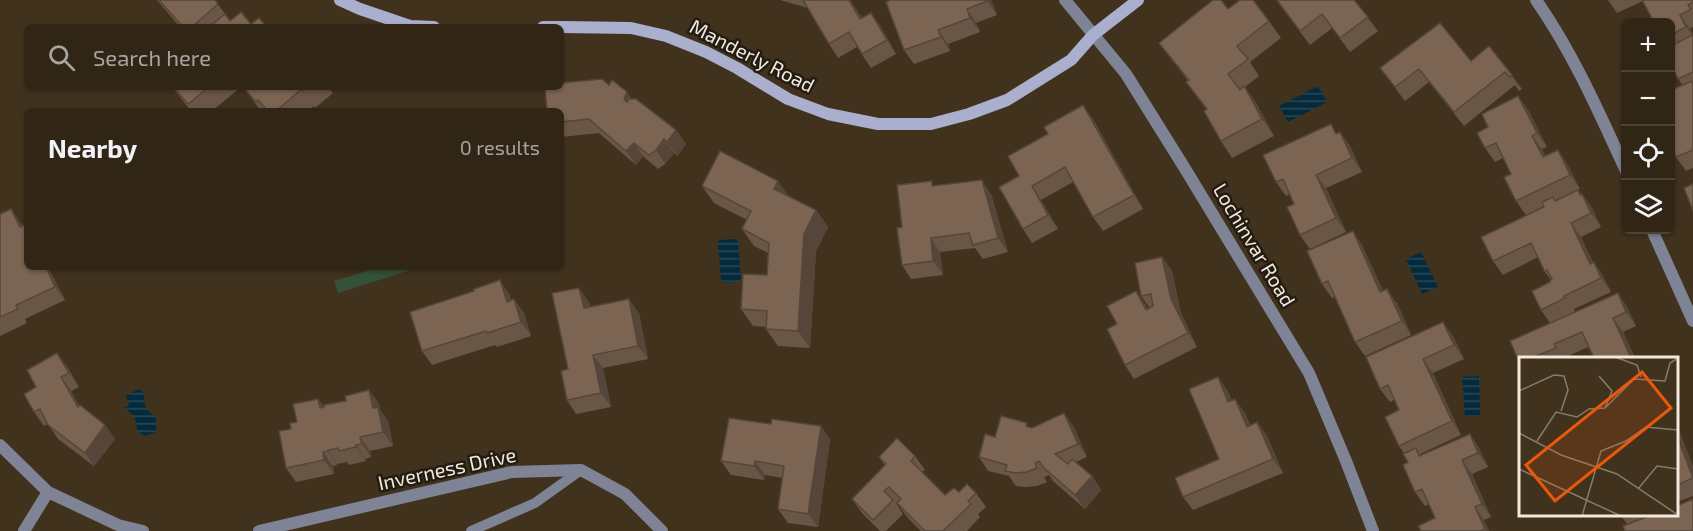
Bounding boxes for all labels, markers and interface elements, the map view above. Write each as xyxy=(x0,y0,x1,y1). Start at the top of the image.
street label: Manderly Road xyxy=(686,13,819,97)
map controls xyxy=(1621,18,1675,234)
button: + xyxy=(1621,18,1675,72)
search box xyxy=(24,24,564,90)
icon: search xyxy=(45,41,78,74)
text: Search here xyxy=(93,44,211,70)
button: − xyxy=(1621,72,1675,126)
button: locate xyxy=(1621,126,1675,180)
text: Nearby xyxy=(48,132,137,163)
text: 0 results xyxy=(460,135,540,159)
street label: Lochinvar Road xyxy=(1209,179,1301,310)
button: layers xyxy=(1621,180,1675,234)
inset map xyxy=(1519,357,1678,516)
street label: Inverness Drive xyxy=(375,442,518,494)

